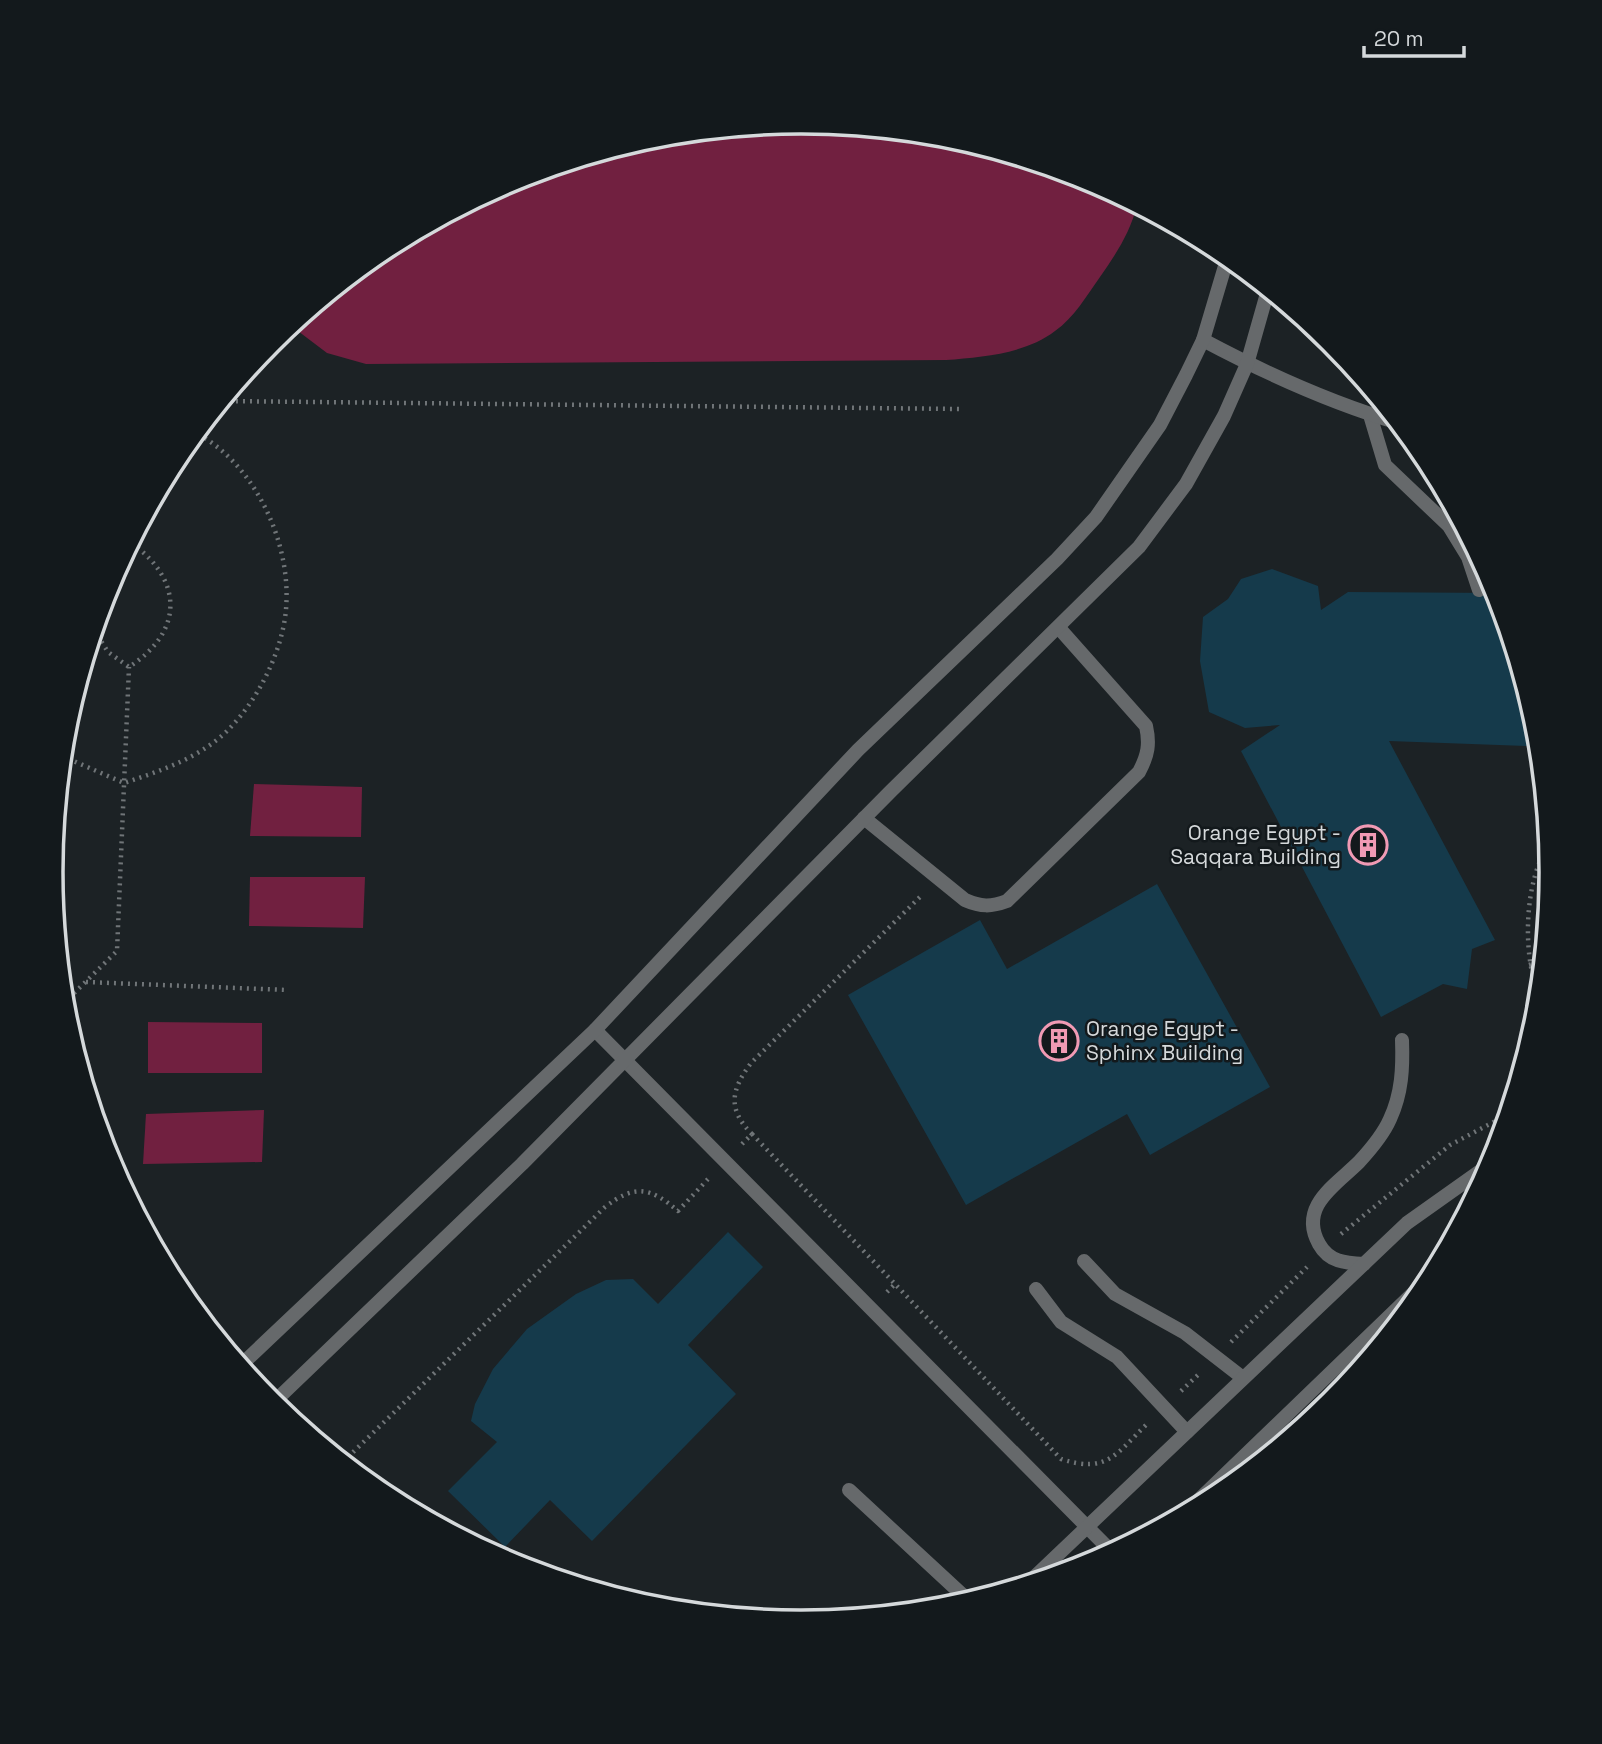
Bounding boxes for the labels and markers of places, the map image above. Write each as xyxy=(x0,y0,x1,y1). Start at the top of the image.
place label: Orange Egypt - Saqqara Building xyxy=(1170,819,1341,870)
building icon: Orange Egypt - Saqqara Building xyxy=(1347,824,1389,866)
place label: Orange Egypt - Sphinx Building xyxy=(1086,1015,1243,1066)
building icon: Orange Egypt - Sphinx Building xyxy=(1038,1020,1080,1062)

